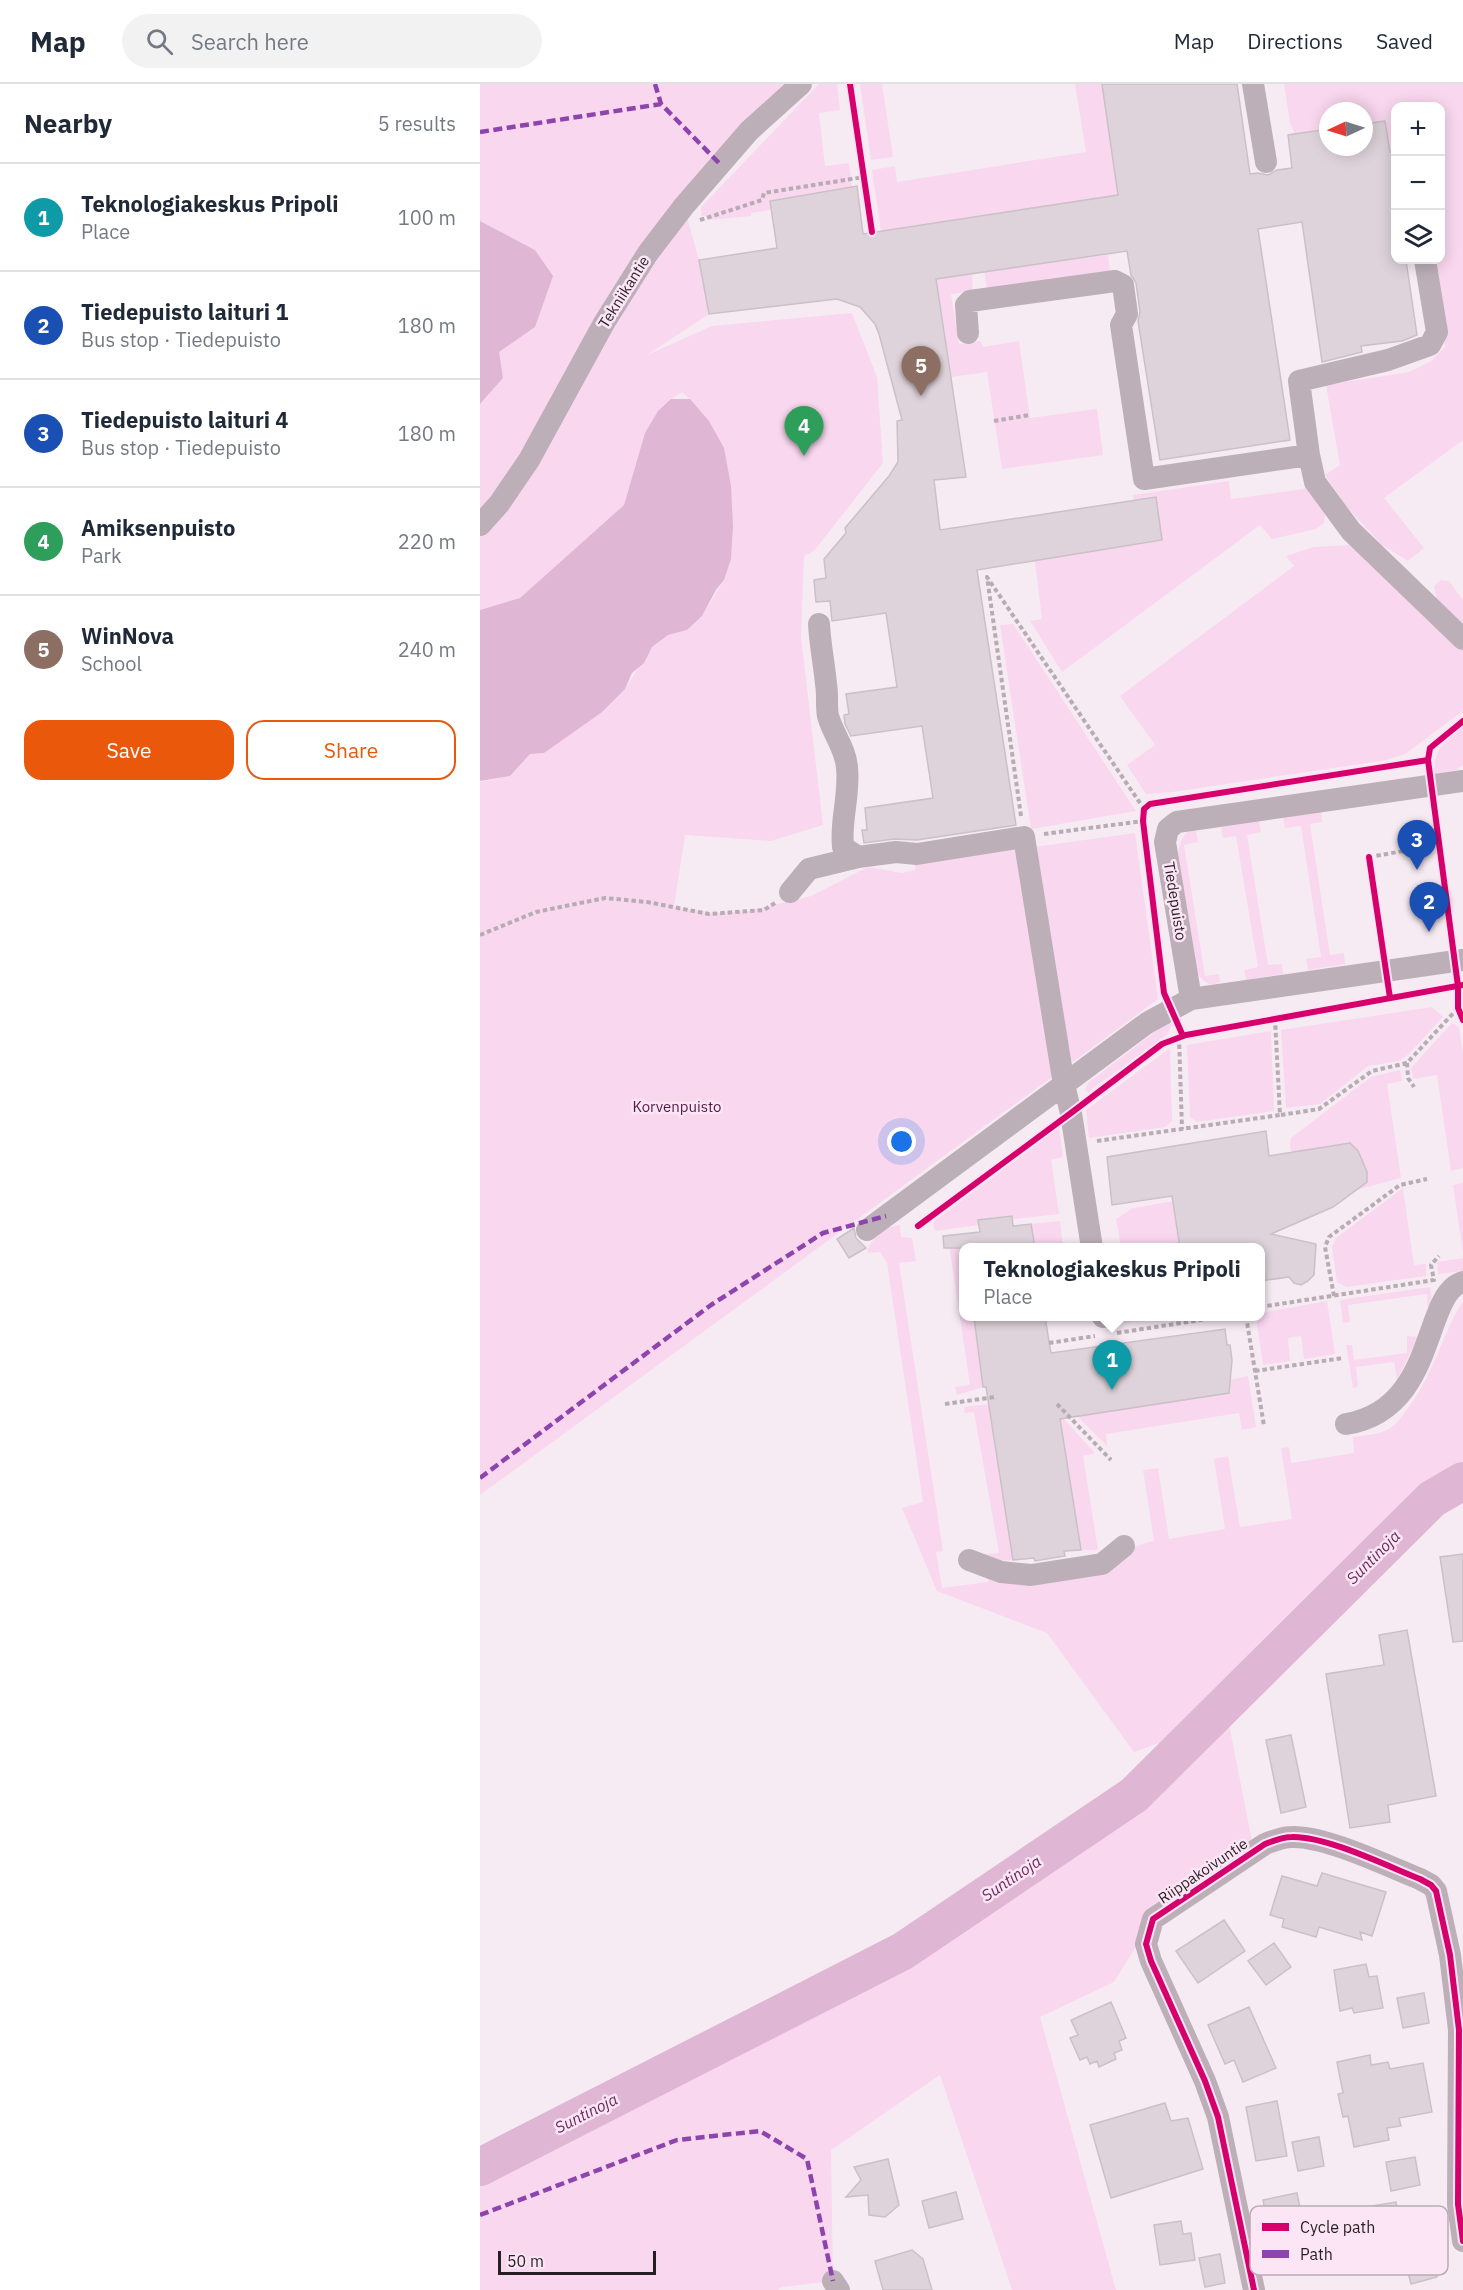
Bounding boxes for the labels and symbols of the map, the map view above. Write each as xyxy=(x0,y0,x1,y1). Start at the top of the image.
north arrow xyxy=(1319,102,1373,156)
street label: Tekniikantie xyxy=(594,252,653,331)
pin: 5 xyxy=(902,346,940,396)
pin: 4 xyxy=(784,406,824,456)
pin: 3 xyxy=(1398,820,1436,870)
street label: Tiedepuisto xyxy=(1160,860,1191,942)
pin: 2 xyxy=(1410,882,1448,932)
park label: Korvenpuisto xyxy=(633,1097,721,1116)
your location xyxy=(887,1127,916,1156)
pin: 1 xyxy=(1092,1340,1132,1390)
water label: Suntinoja xyxy=(1342,1526,1404,1588)
street label: Riippakoivuntie xyxy=(1154,1834,1251,1908)
water label: Suntinoja xyxy=(977,1851,1045,1905)
water label: Suntinoja xyxy=(551,2089,621,2137)
legend xyxy=(1250,2206,1448,2275)
text: Cycle path xyxy=(1300,2217,1375,2237)
text: Path xyxy=(1300,2244,1333,2264)
scale bar xyxy=(498,2248,656,2276)

